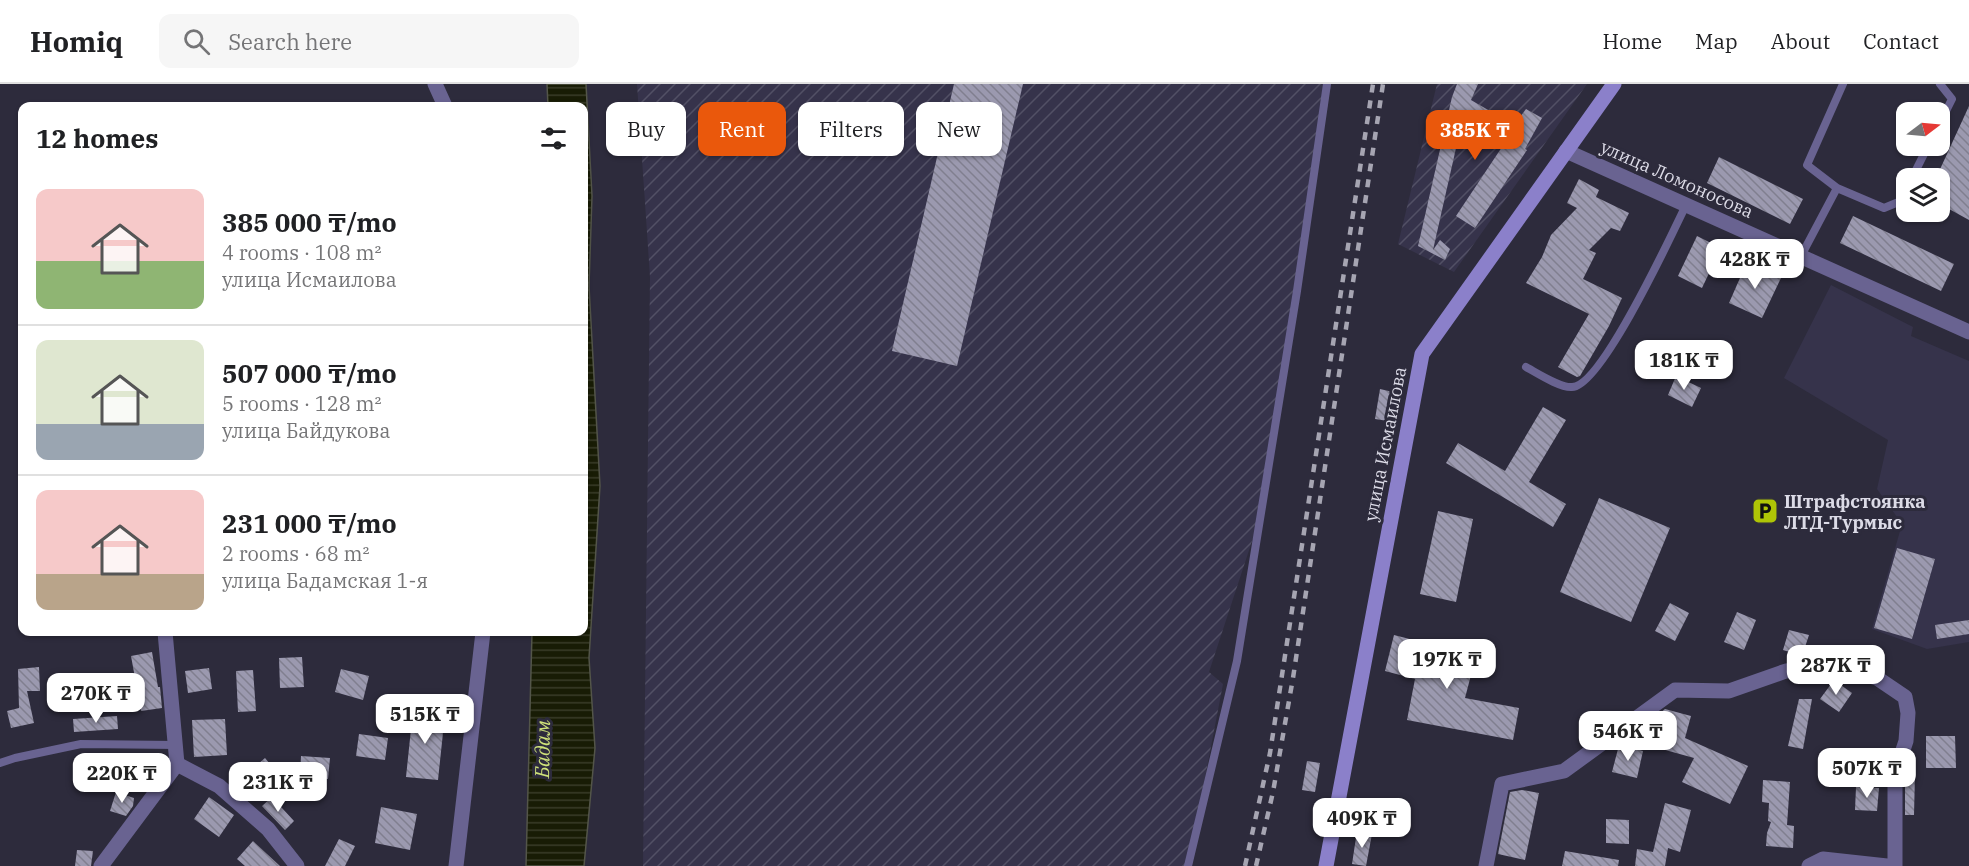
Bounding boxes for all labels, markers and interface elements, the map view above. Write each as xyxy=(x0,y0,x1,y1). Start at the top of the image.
search box xyxy=(159,14,579,68)
text: Homiq xyxy=(30,23,123,60)
icon: search xyxy=(180,25,213,58)
text: Search here xyxy=(228,27,352,56)
text: Home xyxy=(1602,27,1662,55)
text: Map xyxy=(1695,27,1738,55)
text: About xyxy=(1771,27,1830,55)
text: Contact xyxy=(1863,27,1939,55)
chip: Buy xyxy=(606,102,686,156)
chip: Rent xyxy=(698,102,786,156)
chip: Filters xyxy=(798,102,904,156)
chip: New xyxy=(916,102,1002,156)
north arrow xyxy=(1896,102,1950,156)
map controls xyxy=(1896,102,1950,222)
pin: 385K ₸ xyxy=(1426,110,1524,161)
text: 385K ₸ xyxy=(1440,116,1510,143)
text: 12 homes xyxy=(36,121,158,155)
icon: filters xyxy=(537,122,570,155)
street label: улица Ломоносова xyxy=(1597,135,1757,223)
button: layers xyxy=(1896,168,1950,222)
text: 385 000 ₸/mo xyxy=(222,205,397,239)
icon: home xyxy=(84,213,156,285)
text: 4 rooms · 108 m² xyxy=(222,239,381,266)
pin: 428K ₸ xyxy=(1706,239,1804,290)
text: 428K ₸ xyxy=(1720,245,1790,272)
text: улица Исмаилова xyxy=(222,266,397,293)
pin: 181K ₸ xyxy=(1635,340,1733,391)
text: 181K ₸ xyxy=(1649,346,1719,373)
text: 507 000 ₸/mo xyxy=(222,356,397,390)
icon: home xyxy=(84,364,156,436)
street label: улица Исмаилова xyxy=(1359,364,1411,523)
text: 5 rooms · 128 m² xyxy=(222,390,381,417)
text: улица Байдукова xyxy=(222,417,390,444)
place label: Штрафстоянка ЛТД-Турмыс xyxy=(1784,490,1926,534)
parking icon: Штрафстоянка ЛТД-Турмыс xyxy=(1750,496,1780,526)
text: 231 000 ₸/mo xyxy=(222,506,397,540)
icon: home xyxy=(84,514,156,586)
text: 2 rooms · 68 m² xyxy=(222,540,369,567)
text: улица Бадамская 1-я xyxy=(222,567,428,594)
pin: 197K ₸ xyxy=(1398,639,1496,690)
text: 197K ₸ xyxy=(1412,645,1482,672)
pin: 287K ₸ xyxy=(1787,645,1885,696)
text: 287K ₸ xyxy=(1801,651,1871,678)
pin: 270K ₸ xyxy=(47,673,145,724)
text: 270K ₸ xyxy=(61,679,131,706)
pin: 515K ₸ xyxy=(376,694,474,745)
text: 515K ₸ xyxy=(390,700,460,727)
pin: 546K ₸ xyxy=(1579,711,1677,762)
text: 546K ₸ xyxy=(1593,717,1663,744)
water label: Бадам xyxy=(528,720,556,779)
pin: 507K ₸ xyxy=(1818,748,1916,799)
pin: 220K ₸ xyxy=(73,753,171,804)
text: 507K ₸ xyxy=(1832,754,1902,781)
text: 220K ₸ xyxy=(87,759,157,786)
pin: 231K ₸ xyxy=(229,762,327,813)
text: 231K ₸ xyxy=(243,768,313,795)
pin: 409K ₸ xyxy=(1313,798,1411,849)
text: 409K ₸ xyxy=(1327,804,1397,831)

